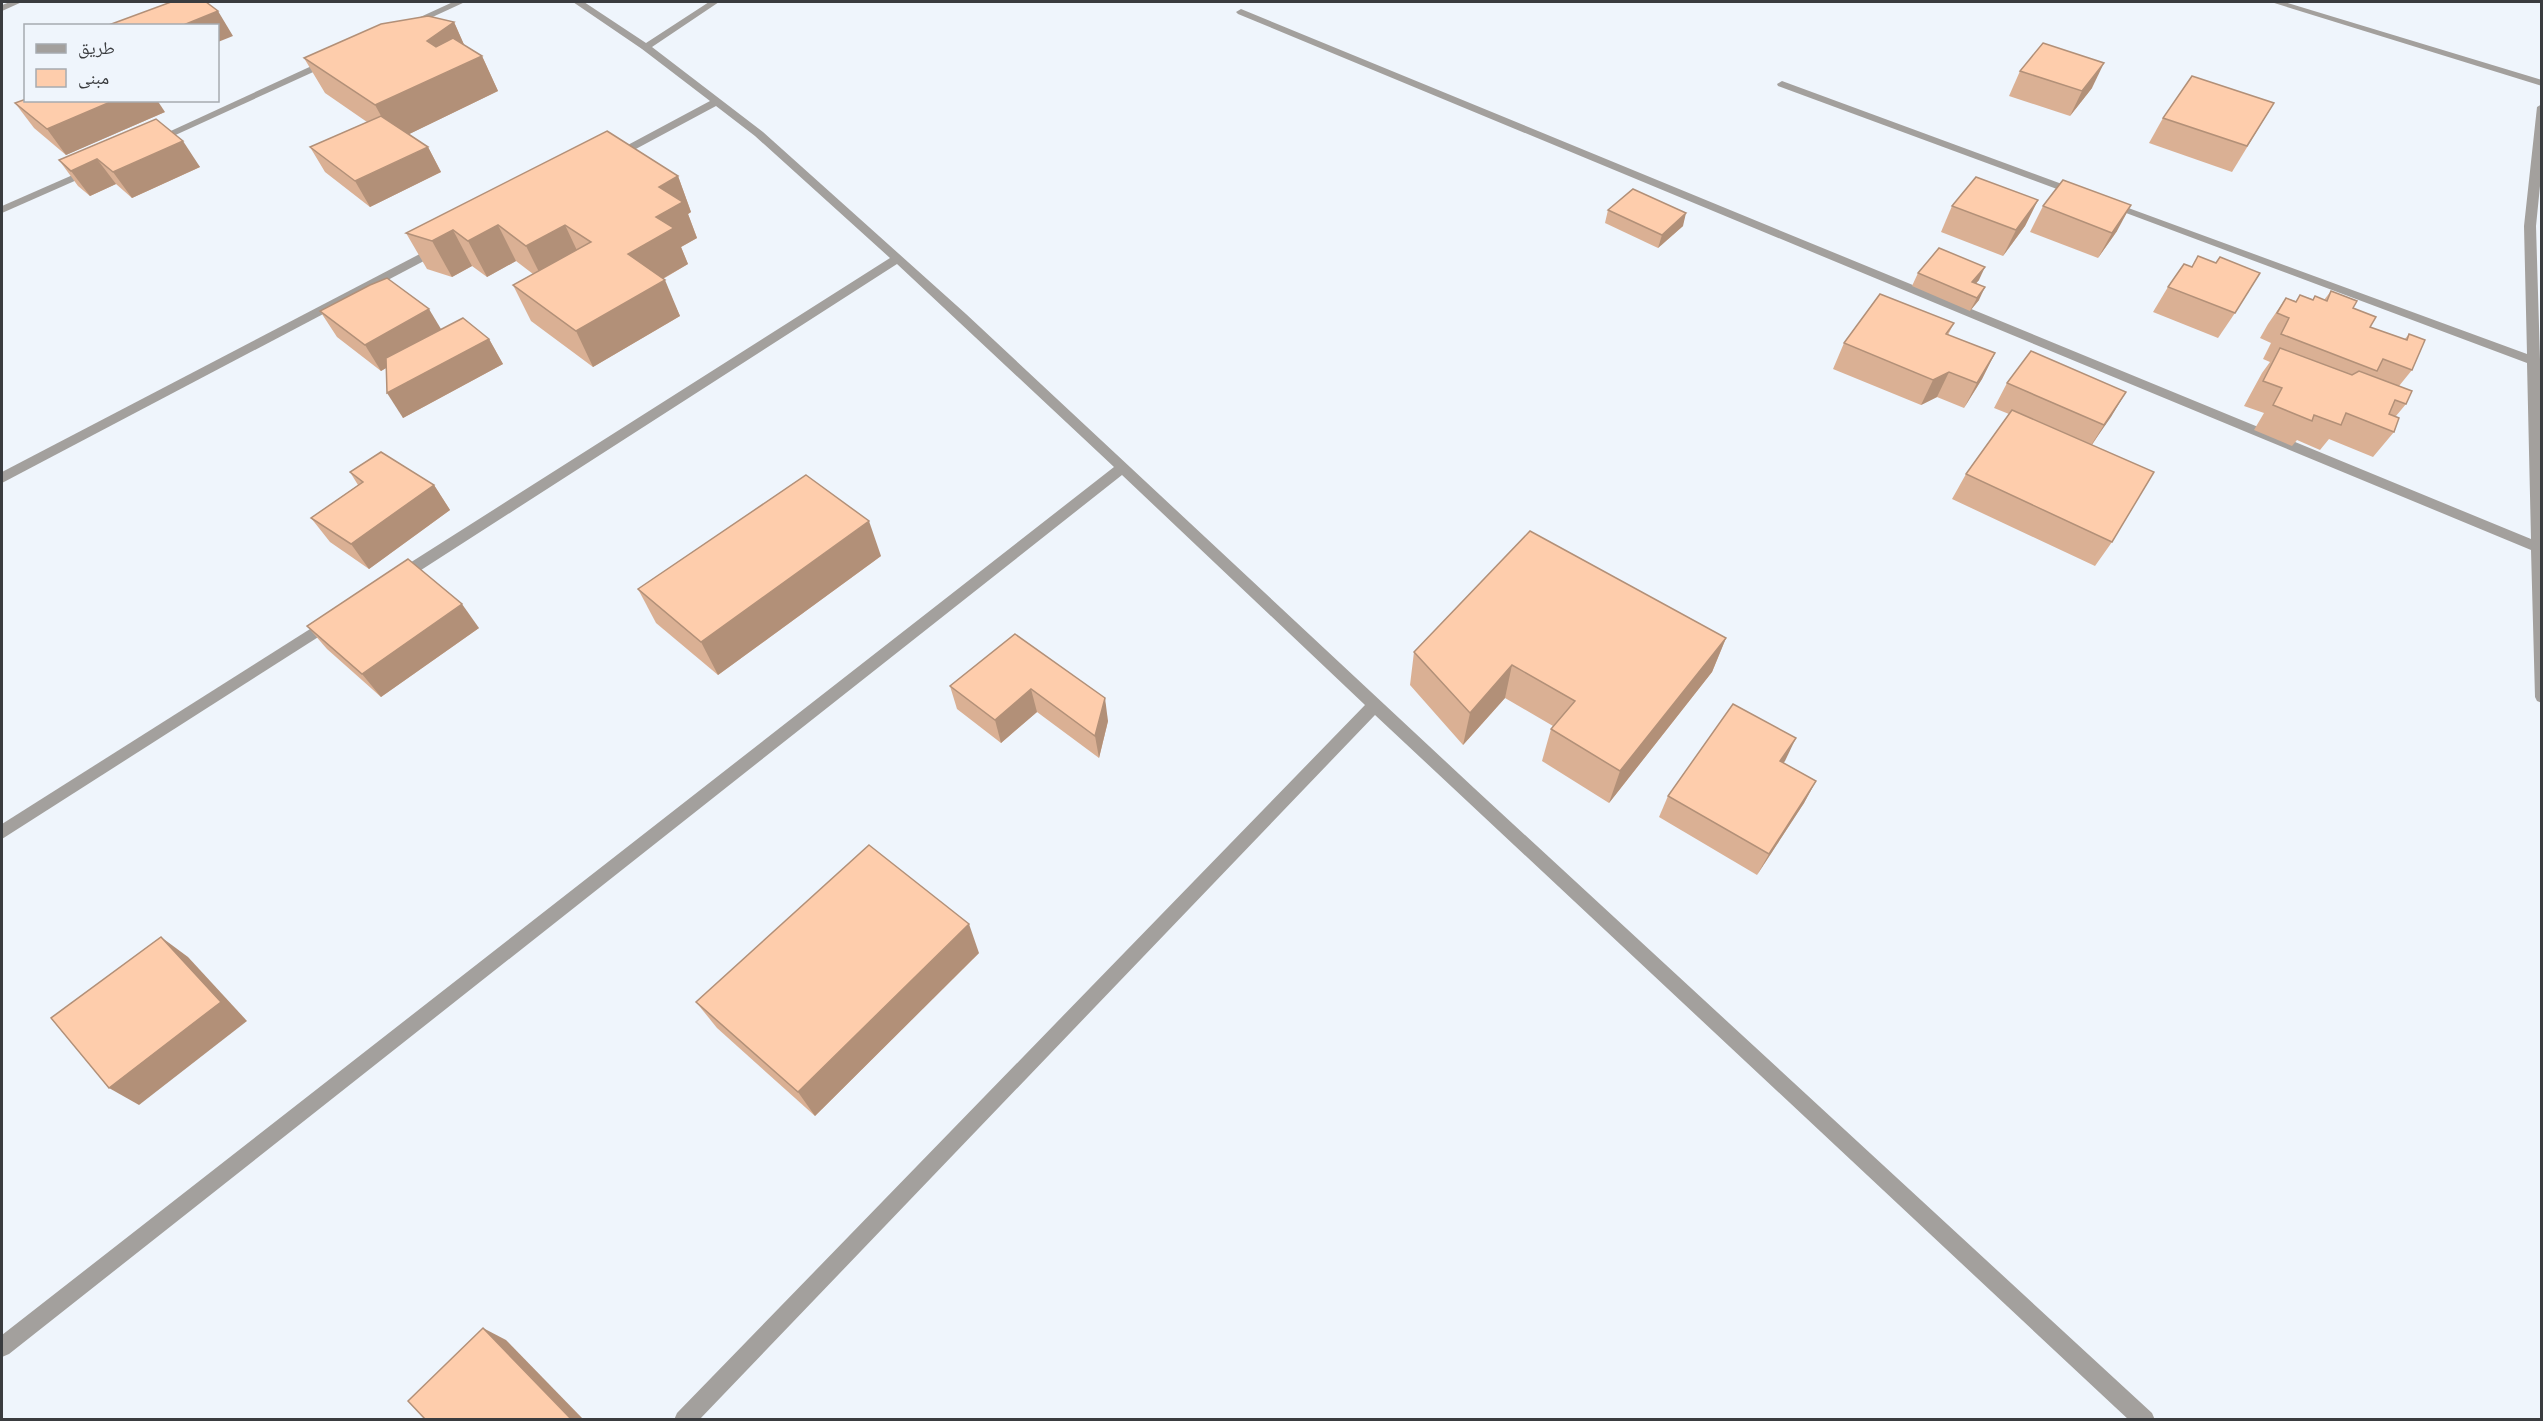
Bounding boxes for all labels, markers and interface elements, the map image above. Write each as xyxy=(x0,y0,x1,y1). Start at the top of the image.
legend xyxy=(24,24,219,102)
text: طريق xyxy=(78,37,115,59)
text: مبنى xyxy=(78,67,109,89)

